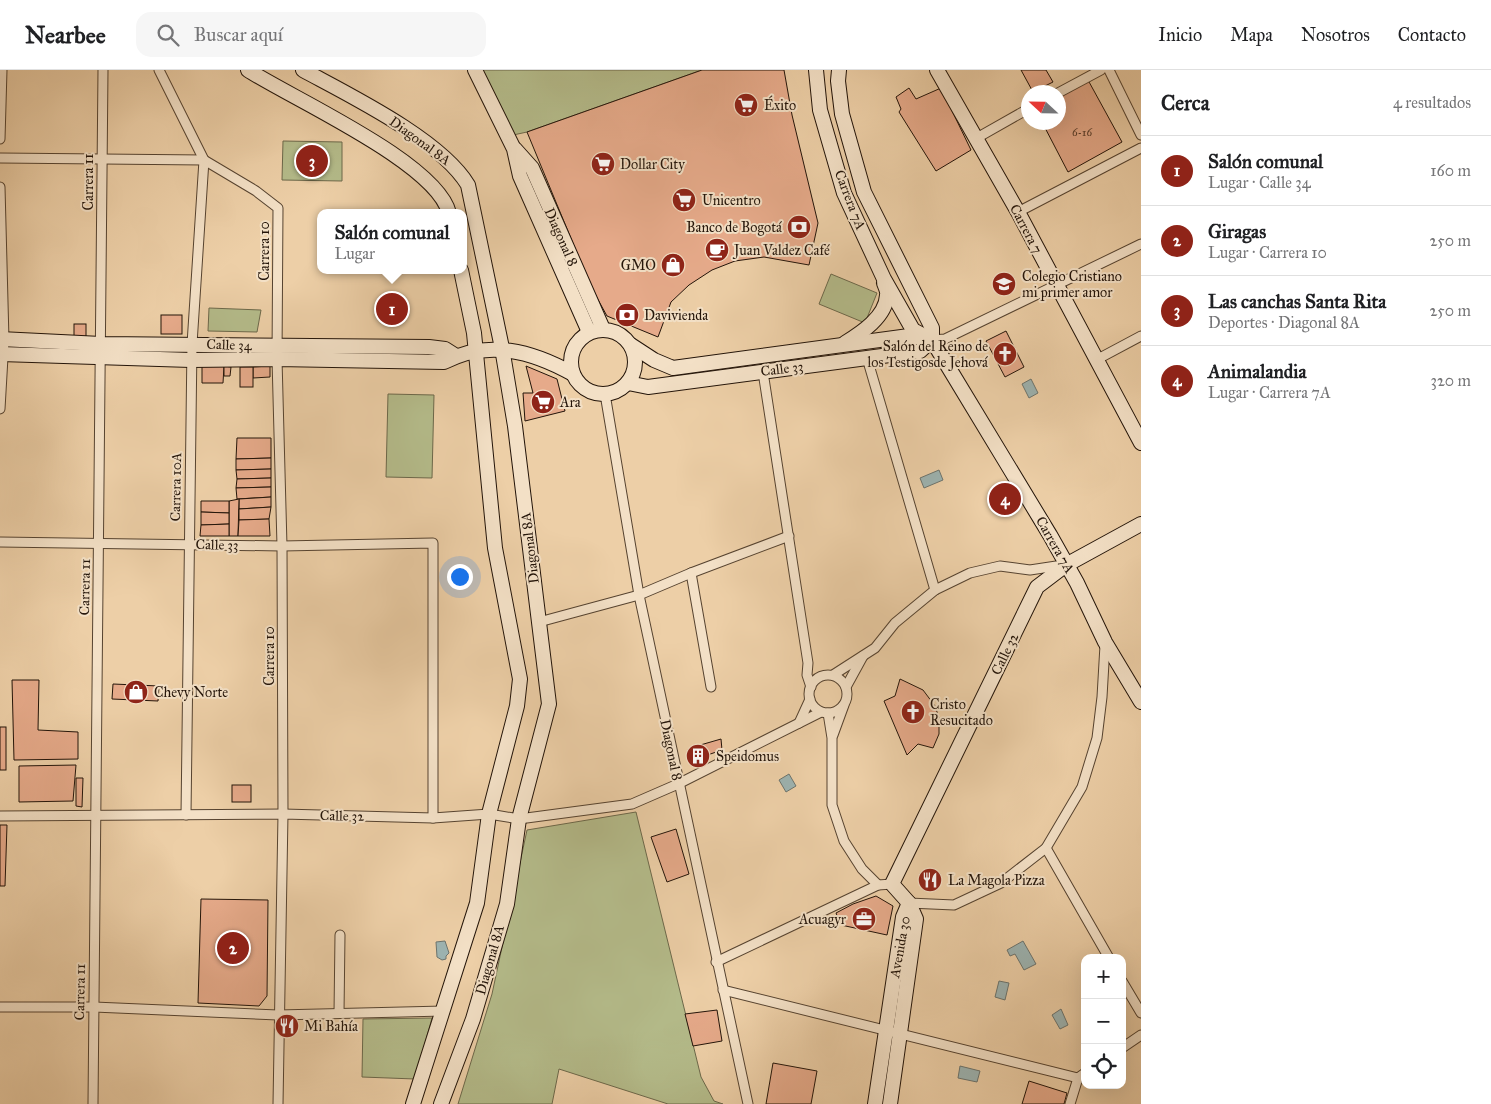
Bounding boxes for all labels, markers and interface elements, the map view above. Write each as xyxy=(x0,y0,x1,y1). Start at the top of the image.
search box xyxy=(136,12,486,57)
text: Nearbee xyxy=(25,20,106,50)
icon: search xyxy=(154,21,182,49)
text: Buscar aquí xyxy=(194,23,283,46)
text: Inicio xyxy=(1158,24,1202,46)
text: Mapa xyxy=(1230,24,1273,46)
text: Nosotros xyxy=(1301,24,1370,46)
text: Contacto xyxy=(1398,24,1466,46)
north arrow xyxy=(1021,85,1066,130)
text: Cerca xyxy=(1161,90,1210,116)
supermarket icon: Éxito xyxy=(733,92,759,118)
text: 4 resultados xyxy=(1393,93,1471,112)
place label: Éxito xyxy=(764,95,796,114)
street label: Diagonal 8A xyxy=(386,113,454,169)
house number: 6-16 xyxy=(1072,126,1092,139)
pin: 3 xyxy=(296,142,328,180)
text: Salón comunal xyxy=(1208,150,1323,173)
supermarket icon: Dollar City xyxy=(590,151,616,177)
street label: Carrera 11 xyxy=(80,153,97,210)
place label: Dollar City xyxy=(620,156,685,173)
text: 1 xyxy=(1174,161,1180,180)
text: 160 m xyxy=(1430,161,1471,180)
street label: Carrera 7A xyxy=(831,168,869,233)
text: Lugar · Calle 34 xyxy=(1208,173,1311,192)
supermarket icon: Unicentro xyxy=(671,187,697,213)
place label: Unicentro xyxy=(702,192,761,209)
street label: Carrera 7 xyxy=(1006,201,1046,257)
street label: Diagonal 8 xyxy=(541,205,581,269)
popup xyxy=(317,209,467,274)
bank icon: Banco de Bogotá xyxy=(786,214,812,240)
place label: Banco de Bogotá xyxy=(686,219,782,236)
text: Giragas xyxy=(1208,220,1266,243)
street label: Carrera 10 xyxy=(256,221,273,281)
text: Salón comunal xyxy=(334,221,450,244)
text: 2 xyxy=(1173,231,1181,250)
text: 250 m xyxy=(1430,231,1471,250)
cafe icon: Juan Valdez Café xyxy=(704,237,730,263)
place label: Juan Valdez Café xyxy=(732,242,830,260)
text: Lugar · Carrera 10 xyxy=(1208,243,1327,262)
text: Lugar xyxy=(334,244,375,263)
shop icon: GMO xyxy=(660,252,686,278)
place label: GMO xyxy=(621,257,656,274)
place label: Colegio Cristiano mi primer amor xyxy=(1022,268,1122,301)
school or university icon: Colegio Cristiano mi primer amor xyxy=(991,271,1017,297)
pin: 1 xyxy=(376,290,408,328)
text: Las canchas Santa Rita xyxy=(1208,290,1386,313)
text: 3 xyxy=(1174,301,1180,320)
text: 250 m xyxy=(1430,301,1471,320)
bank icon: Davivienda xyxy=(614,302,640,328)
place label: Davivienda xyxy=(644,307,708,324)
text: Deportes · Diagonal 8A xyxy=(1208,313,1360,332)
street label: Calle 34 xyxy=(206,336,253,354)
place label: Salón del Reino de los Testigosde Jehová xyxy=(868,338,988,372)
church icon: Salón del Reino de los Testigosde Jehová xyxy=(992,341,1018,367)
street label: Calle 33 xyxy=(760,358,804,380)
text: Animalandia xyxy=(1208,360,1307,383)
text: 4 xyxy=(1173,371,1181,390)
text: 320 m xyxy=(1431,371,1471,390)
text: Lugar · Carrera 7A xyxy=(1208,383,1331,402)
supermarket icon: Ara xyxy=(530,389,556,415)
place label: Ara xyxy=(559,394,581,411)
street label: Carrera 10A xyxy=(167,452,185,522)
pin: 4 xyxy=(989,480,1021,518)
street label: Diagonal 8A xyxy=(517,511,543,585)
street label: Carrera 7A xyxy=(1032,514,1078,577)
street label: Calle 33 xyxy=(195,536,239,554)
street label: Carrera 11 xyxy=(76,558,94,616)
your location xyxy=(447,564,473,590)
street label: Carrera 10 xyxy=(261,626,278,686)
street label: Calle 32 xyxy=(988,630,1022,678)
shop icon: Chevy Norte xyxy=(123,679,149,705)
place label: Chevy Norte xyxy=(154,684,228,701)
place label: Cristo Resucitado xyxy=(930,696,993,729)
church icon: Cristo Resucitado xyxy=(900,699,926,725)
street label: Diagonal 8 xyxy=(656,718,686,782)
building icon: Speidomus xyxy=(685,743,711,769)
place label: Speidomus xyxy=(716,748,779,765)
street label: Calle 32 xyxy=(320,807,364,825)
restaurant icon: La Magola Pizza xyxy=(917,867,943,893)
place label: La Magola Pizza xyxy=(948,872,1045,889)
office icon: Acuagyr xyxy=(851,906,877,932)
place label: Acuagyr xyxy=(798,911,847,928)
street label: Avenida 30 xyxy=(886,915,914,980)
street label: Diagonal 8A xyxy=(472,923,508,997)
pin: 2 xyxy=(217,929,249,967)
map controls xyxy=(1081,954,1126,1089)
button: + xyxy=(1081,954,1126,999)
street label: Carrera 11 xyxy=(71,963,89,1021)
button: − xyxy=(1081,999,1126,1044)
restaurant icon: Mi Bahía xyxy=(274,1013,300,1039)
place label: Mi Bahía xyxy=(304,1018,358,1035)
button: locate xyxy=(1081,1044,1126,1089)

